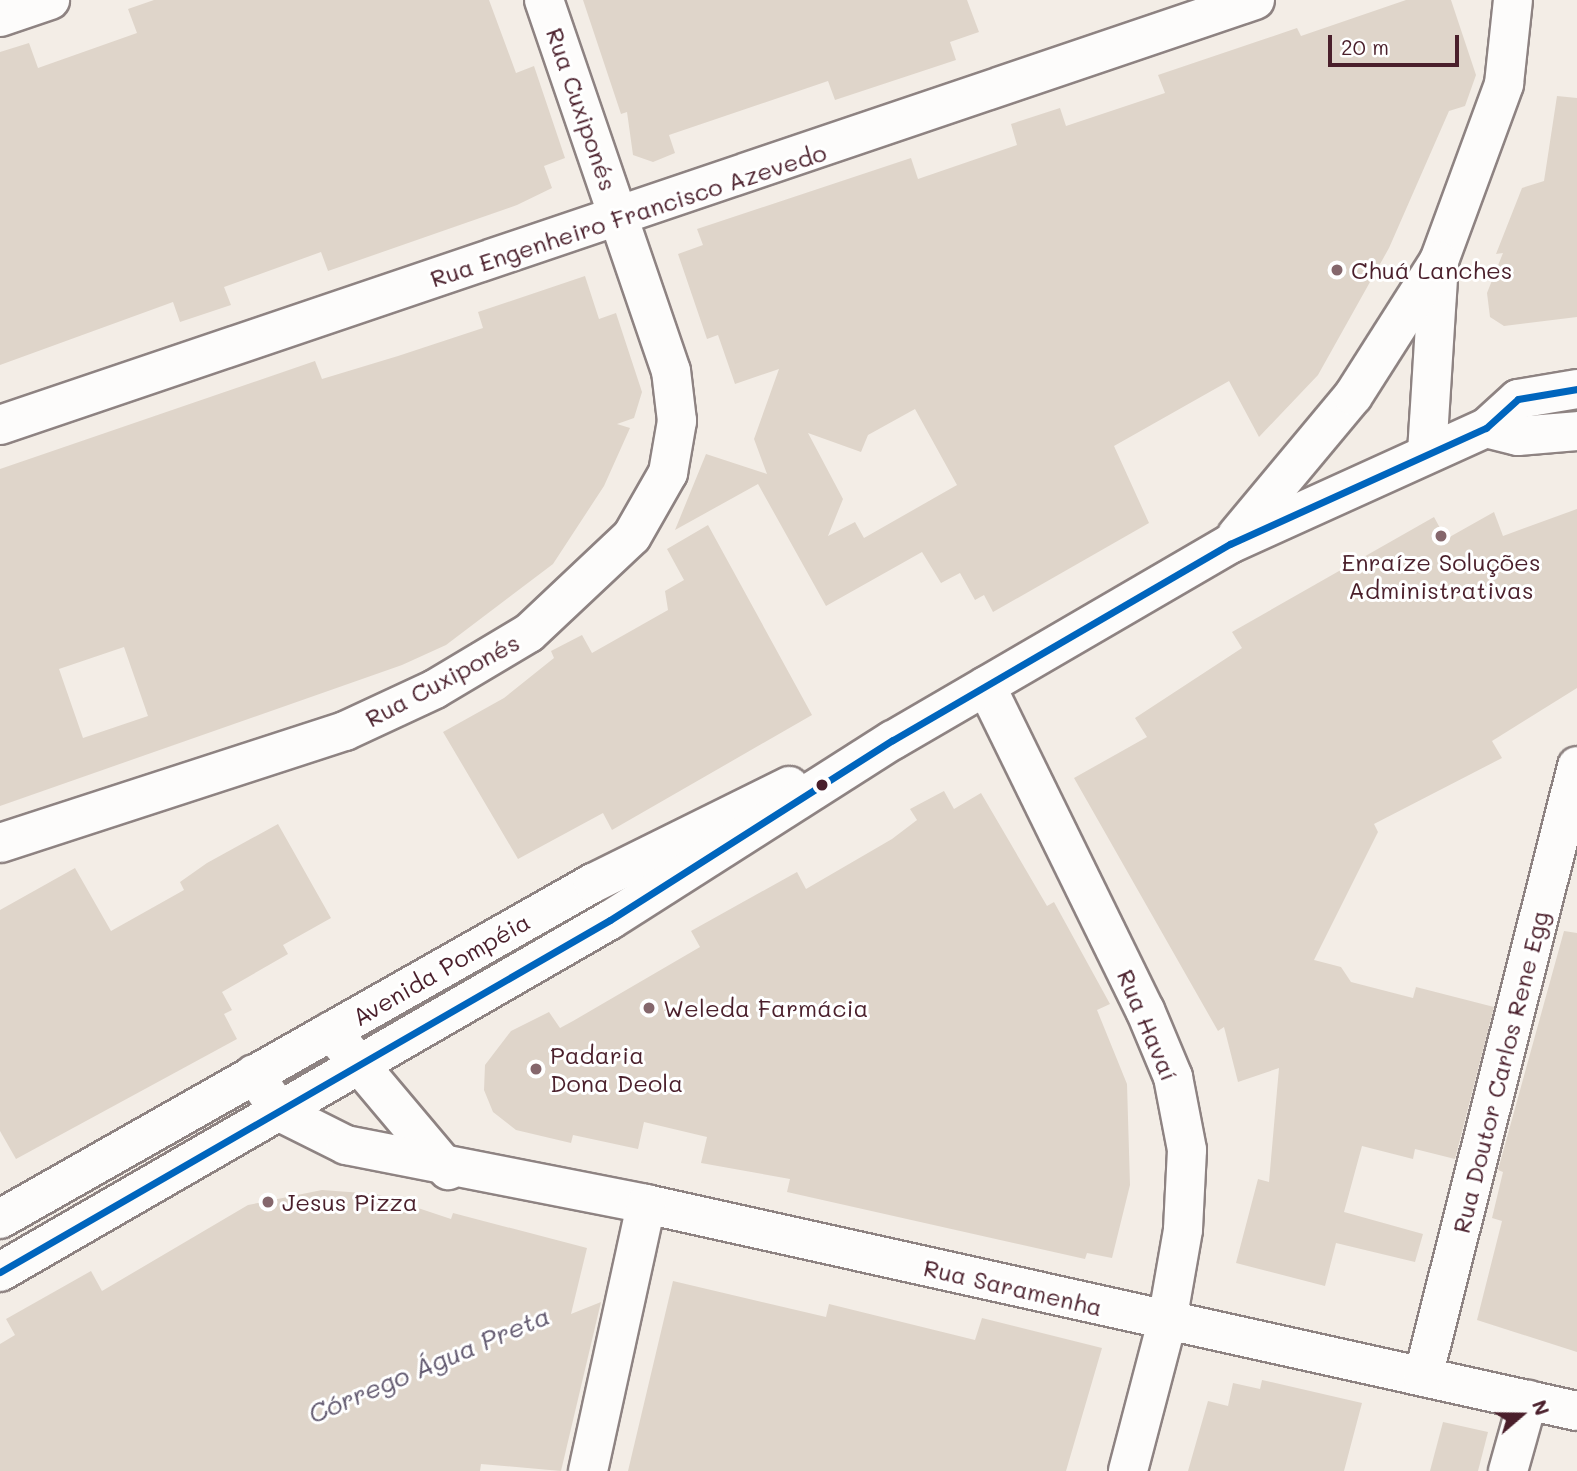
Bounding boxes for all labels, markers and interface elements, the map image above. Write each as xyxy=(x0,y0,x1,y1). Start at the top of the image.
scale bar xyxy=(1332,21,1463,65)
street label: Rua Cuxiponés xyxy=(541,24,623,194)
text: 20 m xyxy=(1341,33,1389,60)
street label: Rua Engenheiro Francisco Azevedo xyxy=(426,137,830,293)
place label: Chuá Lanches xyxy=(1351,256,1512,284)
marker: Chuá Lanches xyxy=(1329,262,1345,278)
marker: Enraíze Soluções Administrativas xyxy=(1433,528,1449,544)
place label: Enraíze Soluções Administrativas xyxy=(1341,548,1541,604)
street label: Rua Cuxiponés xyxy=(360,627,524,733)
unlabelled marker xyxy=(815,778,829,792)
street label: Avenida Pompéia xyxy=(347,906,535,1032)
street label: Rua Doutor Carlos Rene Egg xyxy=(1446,908,1554,1236)
street label: Rua Havaí xyxy=(1112,965,1184,1085)
place label: Weleda Farmácia xyxy=(663,994,869,1022)
marker: Weleda Farmácia xyxy=(641,1000,657,1016)
place label: Padaria Dona Deola xyxy=(550,1041,683,1097)
marker: Padaria Dona Deola xyxy=(528,1061,544,1077)
place label: Jesus Pizza xyxy=(282,1188,418,1216)
marker: Jesus Pizza xyxy=(260,1194,276,1210)
street label: Rua Saramenha xyxy=(921,1252,1105,1322)
water label: Córrego Água Preta xyxy=(303,1300,555,1430)
north arrow xyxy=(1486,1380,1556,1450)
text: N xyxy=(1527,1397,1555,1419)

